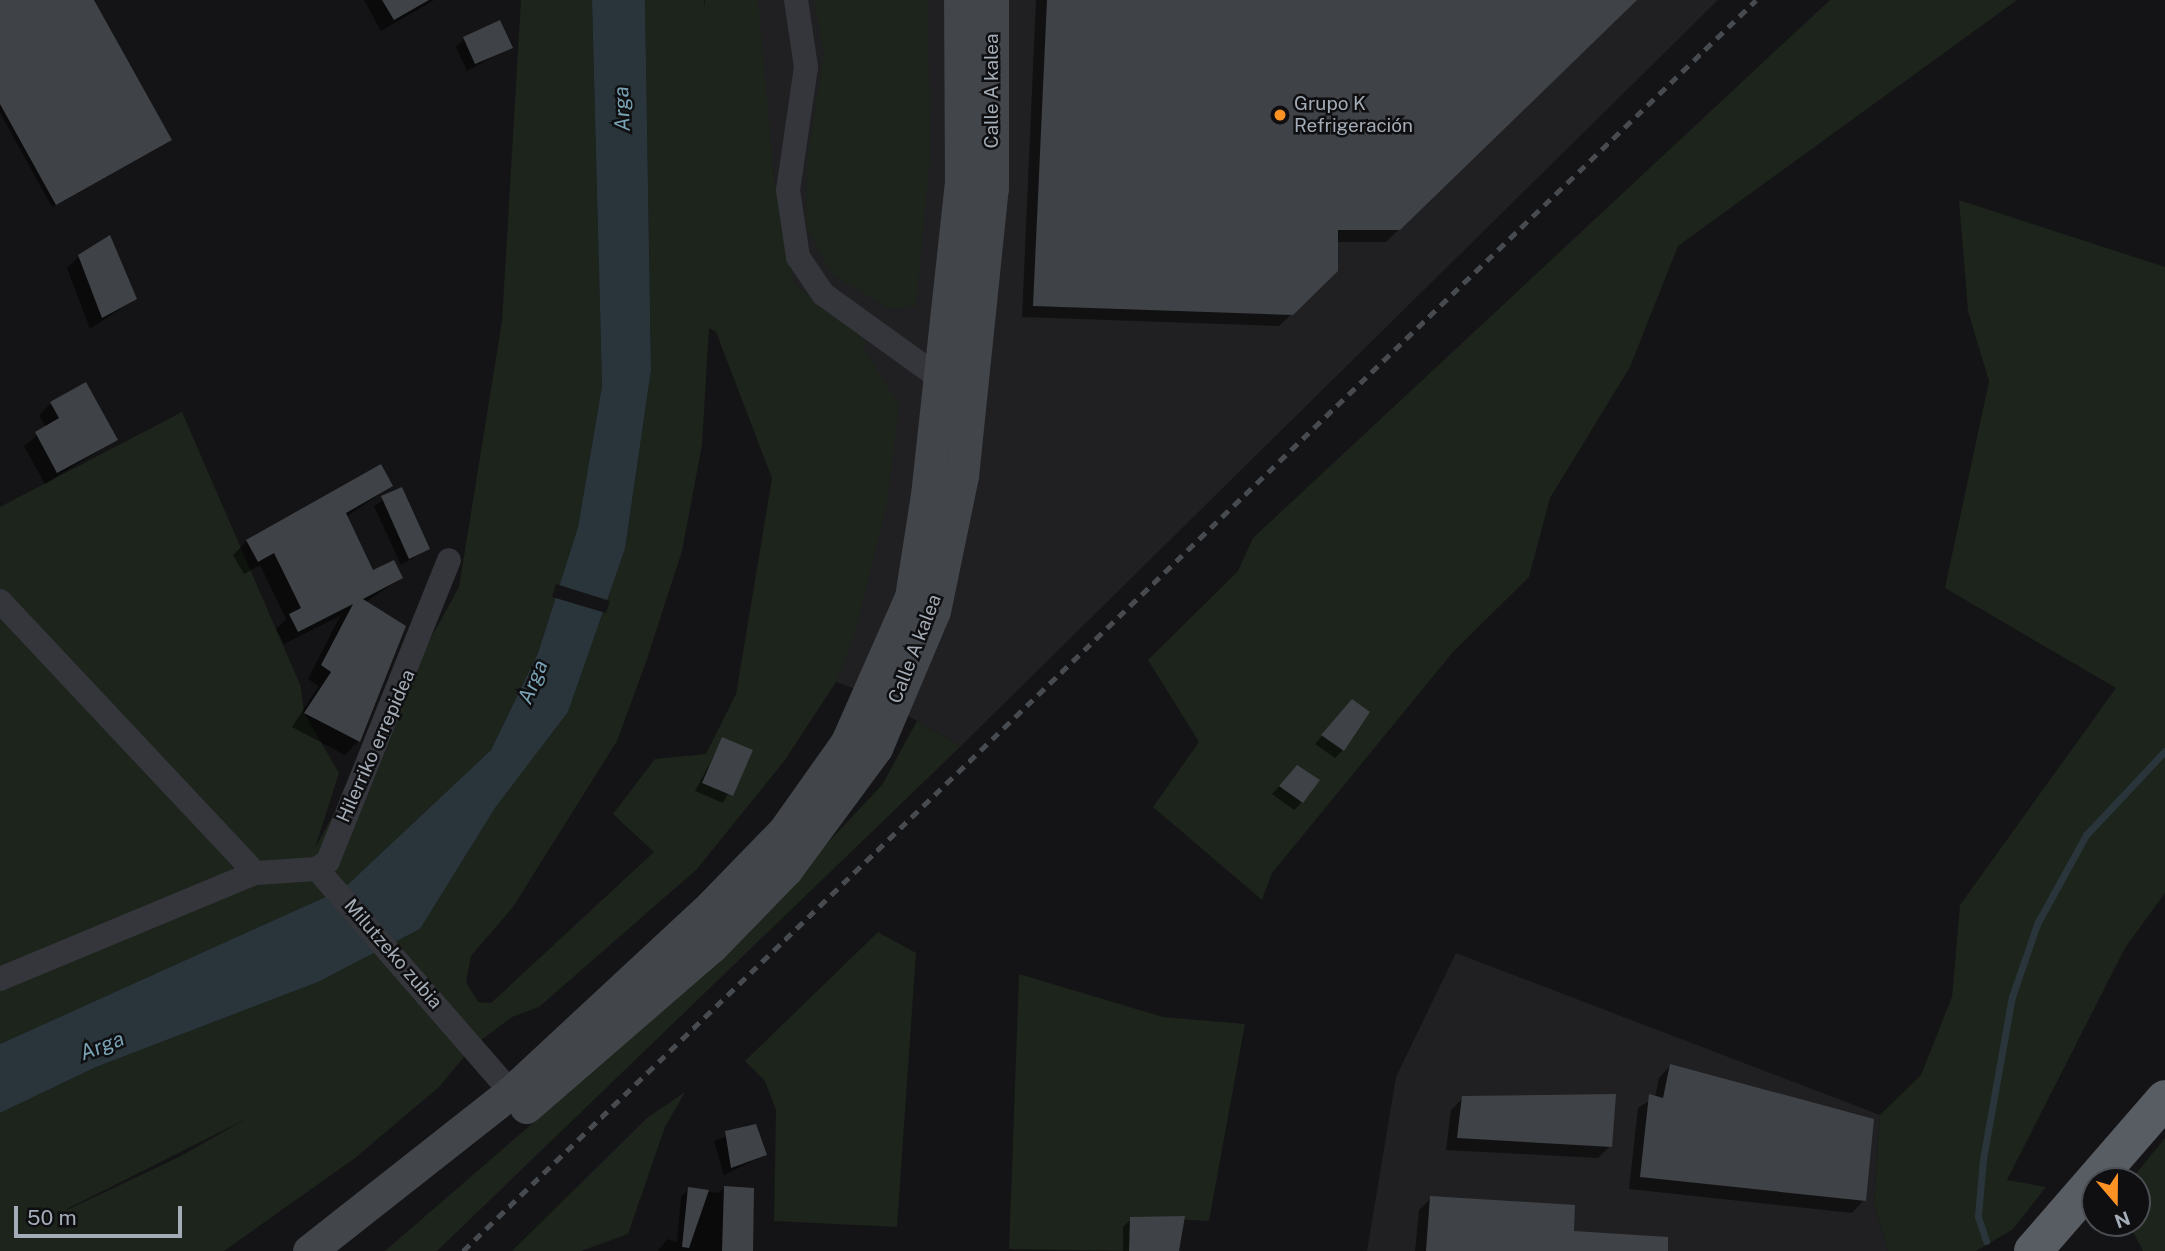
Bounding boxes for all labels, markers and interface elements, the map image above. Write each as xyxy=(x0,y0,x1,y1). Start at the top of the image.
street label: Calle A kalea xyxy=(981,33,1003,149)
water label: Arga xyxy=(609,86,635,132)
place label: Grupo K Refrigeración xyxy=(1294,93,1413,137)
marker: Grupo K Refrigeración xyxy=(1272,107,1288,123)
street label: Calle A kalea xyxy=(884,591,946,707)
water label: Arga xyxy=(513,656,553,708)
street label: Hilerriko errepidea xyxy=(332,666,420,826)
street label: Milutzeko zubia xyxy=(339,895,447,1013)
water label: Arga xyxy=(76,1026,128,1066)
north arrow xyxy=(2081,1167,2151,1237)
scale bar xyxy=(18,1192,186,1236)
text: 50 m xyxy=(27,1205,77,1230)
text: N xyxy=(2112,1207,2133,1233)

